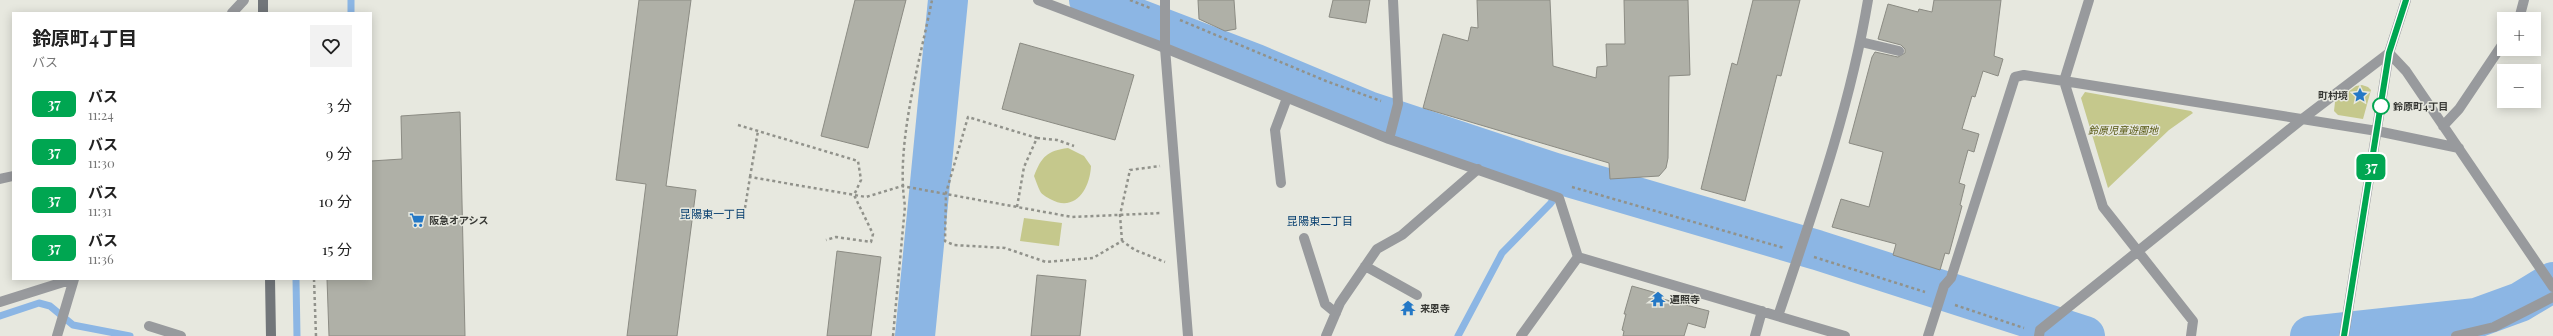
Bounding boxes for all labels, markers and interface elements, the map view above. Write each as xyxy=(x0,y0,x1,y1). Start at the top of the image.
map controls xyxy=(2497,12,2541,108)
button: + xyxy=(2497,12,2541,56)
text: 鈴原町4丁目 xyxy=(32,24,137,50)
button: heart xyxy=(310,25,352,67)
text: バス xyxy=(32,53,58,70)
button: − xyxy=(2497,64,2541,108)
text: バス xyxy=(88,86,118,106)
place icon: 町村境 xyxy=(2351,86,2369,104)
place label: 町村境 xyxy=(2318,88,2348,102)
text: 37 xyxy=(47,94,61,113)
text: 3 分 xyxy=(326,95,352,115)
marker: 鈴原町4丁目 xyxy=(2372,97,2390,115)
place label: 鈴原町4丁目 xyxy=(2393,99,2448,113)
text: 11:24 xyxy=(88,106,114,123)
park label: 鈴原児童遊園地 xyxy=(2088,123,2159,137)
text: バス xyxy=(88,134,118,154)
text: 37 xyxy=(47,142,61,161)
text: 9 分 xyxy=(326,143,352,163)
text: 11:30 xyxy=(88,154,115,171)
line badge: 37 xyxy=(2353,154,2389,180)
text: 37 xyxy=(2364,157,2378,176)
text: バス xyxy=(88,182,118,202)
text: 37 xyxy=(47,190,61,209)
text: 10 分 xyxy=(319,191,352,211)
text: 11:31 xyxy=(88,202,112,219)
district label: 昆陽東一丁目 xyxy=(680,206,746,221)
supermarket icon: 阪急オアシス xyxy=(408,211,426,229)
place label: 阪急オアシス xyxy=(429,213,489,227)
district label: 昆陽東二丁目 xyxy=(1287,213,1353,228)
text: バス xyxy=(88,230,118,250)
text: 37 xyxy=(47,238,61,257)
text: 15 分 xyxy=(322,239,352,259)
text: 11:36 xyxy=(88,250,114,267)
temple icon: 遍照寺 xyxy=(1649,290,1667,308)
place label: 遍照寺 xyxy=(1670,292,1700,306)
temple icon: 来恩寺 xyxy=(1399,299,1417,317)
place label: 来恩寺 xyxy=(1420,301,1450,315)

